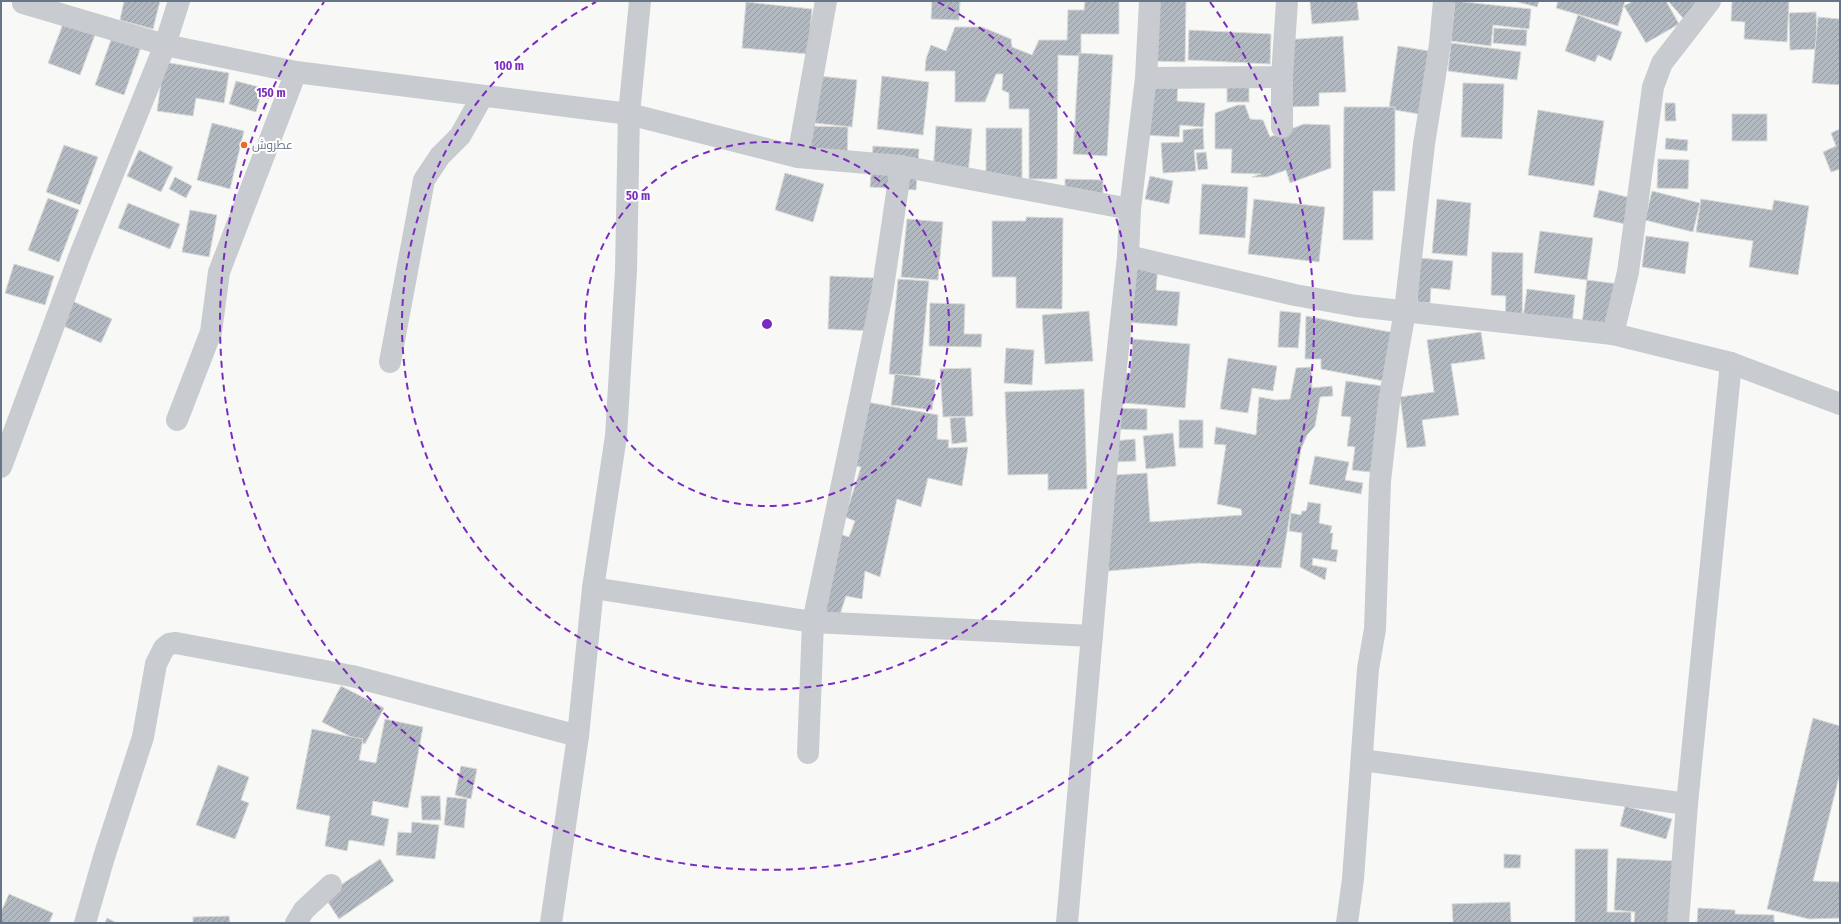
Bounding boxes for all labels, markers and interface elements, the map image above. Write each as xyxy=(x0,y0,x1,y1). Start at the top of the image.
text: 100 m xyxy=(494,59,524,73)
text: 150 m xyxy=(256,86,286,100)
place label: عطروش xyxy=(252,138,293,152)
marker: عطروش xyxy=(239,140,249,150)
text: 50 m xyxy=(626,189,650,203)
centre of rings xyxy=(760,317,774,331)

